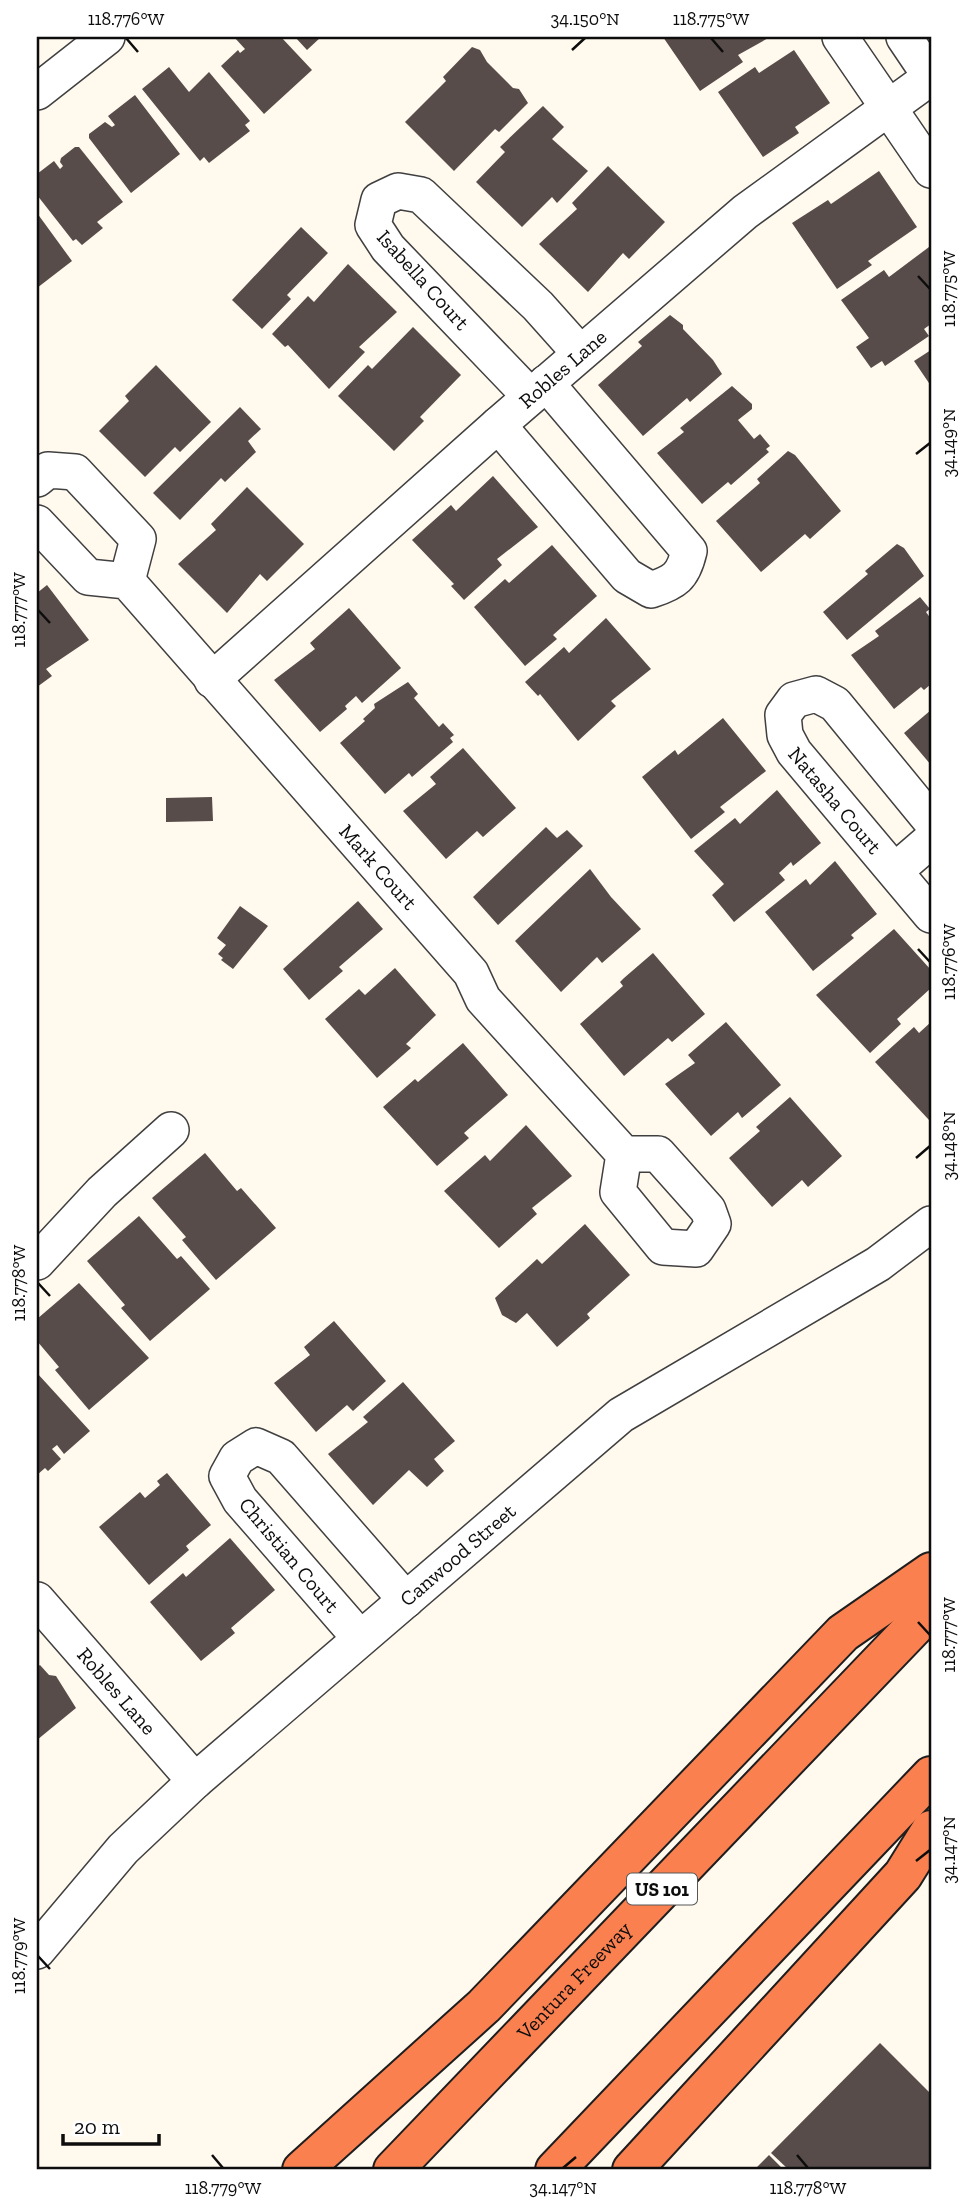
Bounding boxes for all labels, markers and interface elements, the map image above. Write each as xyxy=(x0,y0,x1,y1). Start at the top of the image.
text: 118.776°W xyxy=(88,8,165,30)
text: 34.150°N xyxy=(550,8,620,30)
text: 118.775°W xyxy=(673,8,749,30)
street label: Isabella Court xyxy=(372,225,475,335)
text: 118.775°W xyxy=(938,251,960,327)
street label: Robles Lane xyxy=(514,324,612,413)
text: 34.149°N xyxy=(938,409,960,477)
text: 118.777°W xyxy=(8,572,30,648)
street label: Natasha Court xyxy=(783,742,887,859)
street label: Mark Court xyxy=(334,819,423,915)
text: 118.776°W xyxy=(938,923,960,1000)
text: 34.148°N xyxy=(938,1111,960,1181)
text: 118.778°W xyxy=(8,1244,30,1321)
street label: Christian Court xyxy=(234,1492,345,1617)
street label: Canwood Street xyxy=(395,1498,521,1611)
text: 118.777°W xyxy=(938,1597,960,1673)
street label: Robles Lane xyxy=(72,1642,162,1740)
text: 34.147°N xyxy=(938,1816,960,1884)
road number: US 101 xyxy=(627,1873,697,1904)
street label: Ventura Freeway xyxy=(511,1916,637,2046)
text: 118.779°W xyxy=(8,1917,30,1994)
scale bar xyxy=(63,2102,159,2146)
text: 20 m xyxy=(74,2114,120,2139)
text: 118.779°W xyxy=(185,2177,262,2199)
text: 34.147°N xyxy=(529,2177,597,2199)
text: 118.778°W xyxy=(770,2177,847,2199)

